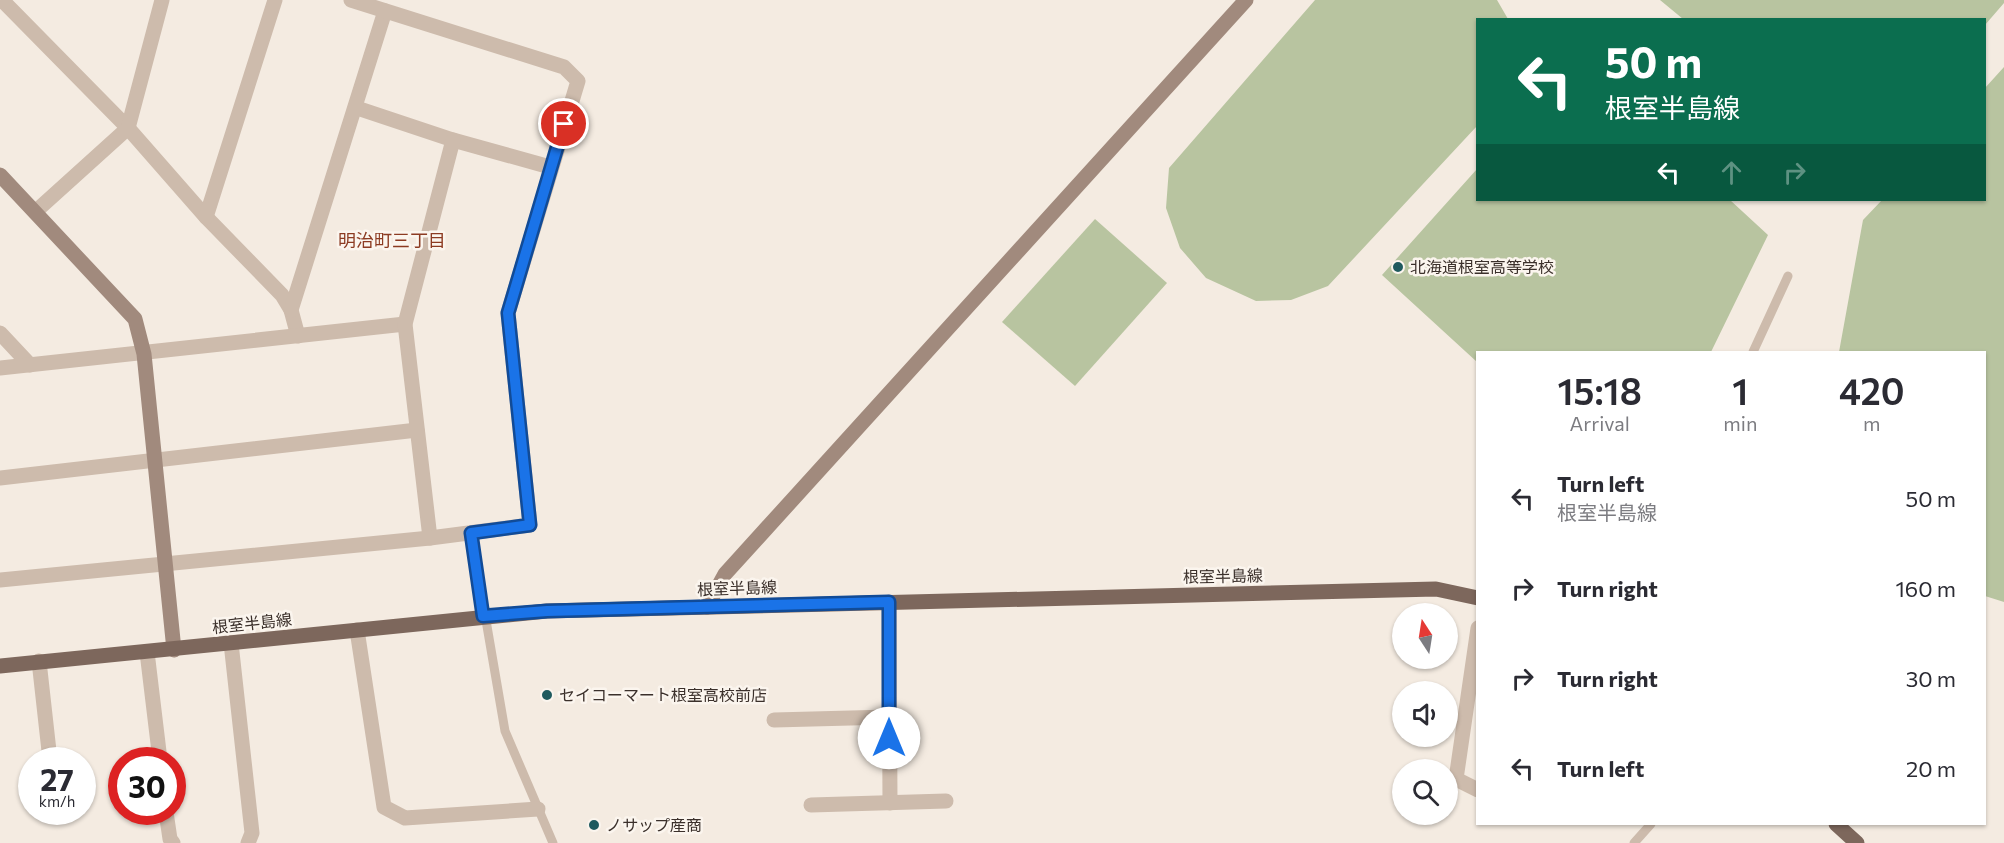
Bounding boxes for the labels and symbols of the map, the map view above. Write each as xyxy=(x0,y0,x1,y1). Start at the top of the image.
pin xyxy=(538,98,589,149)
district label: 明治町三丁目 xyxy=(338,229,446,251)
place label: 北海道根室高等学校 xyxy=(1410,257,1554,276)
marker: 北海道根室高等学校 xyxy=(1391,260,1405,274)
street label: 根室半島線 xyxy=(1183,565,1263,586)
street label: 根室半島線 xyxy=(697,577,777,598)
north arrow xyxy=(1392,603,1458,669)
street label: 根室半島線 xyxy=(211,609,293,636)
place label: セイコーマート根室高校前店 xyxy=(559,685,767,704)
marker: セイコーマート根室高校前店 xyxy=(540,688,554,702)
position arrow xyxy=(857,706,921,770)
speed limit sign: 30 xyxy=(108,747,186,825)
place label: ノサップ産商 xyxy=(606,815,702,834)
marker: ノサップ産商 xyxy=(587,818,601,832)

